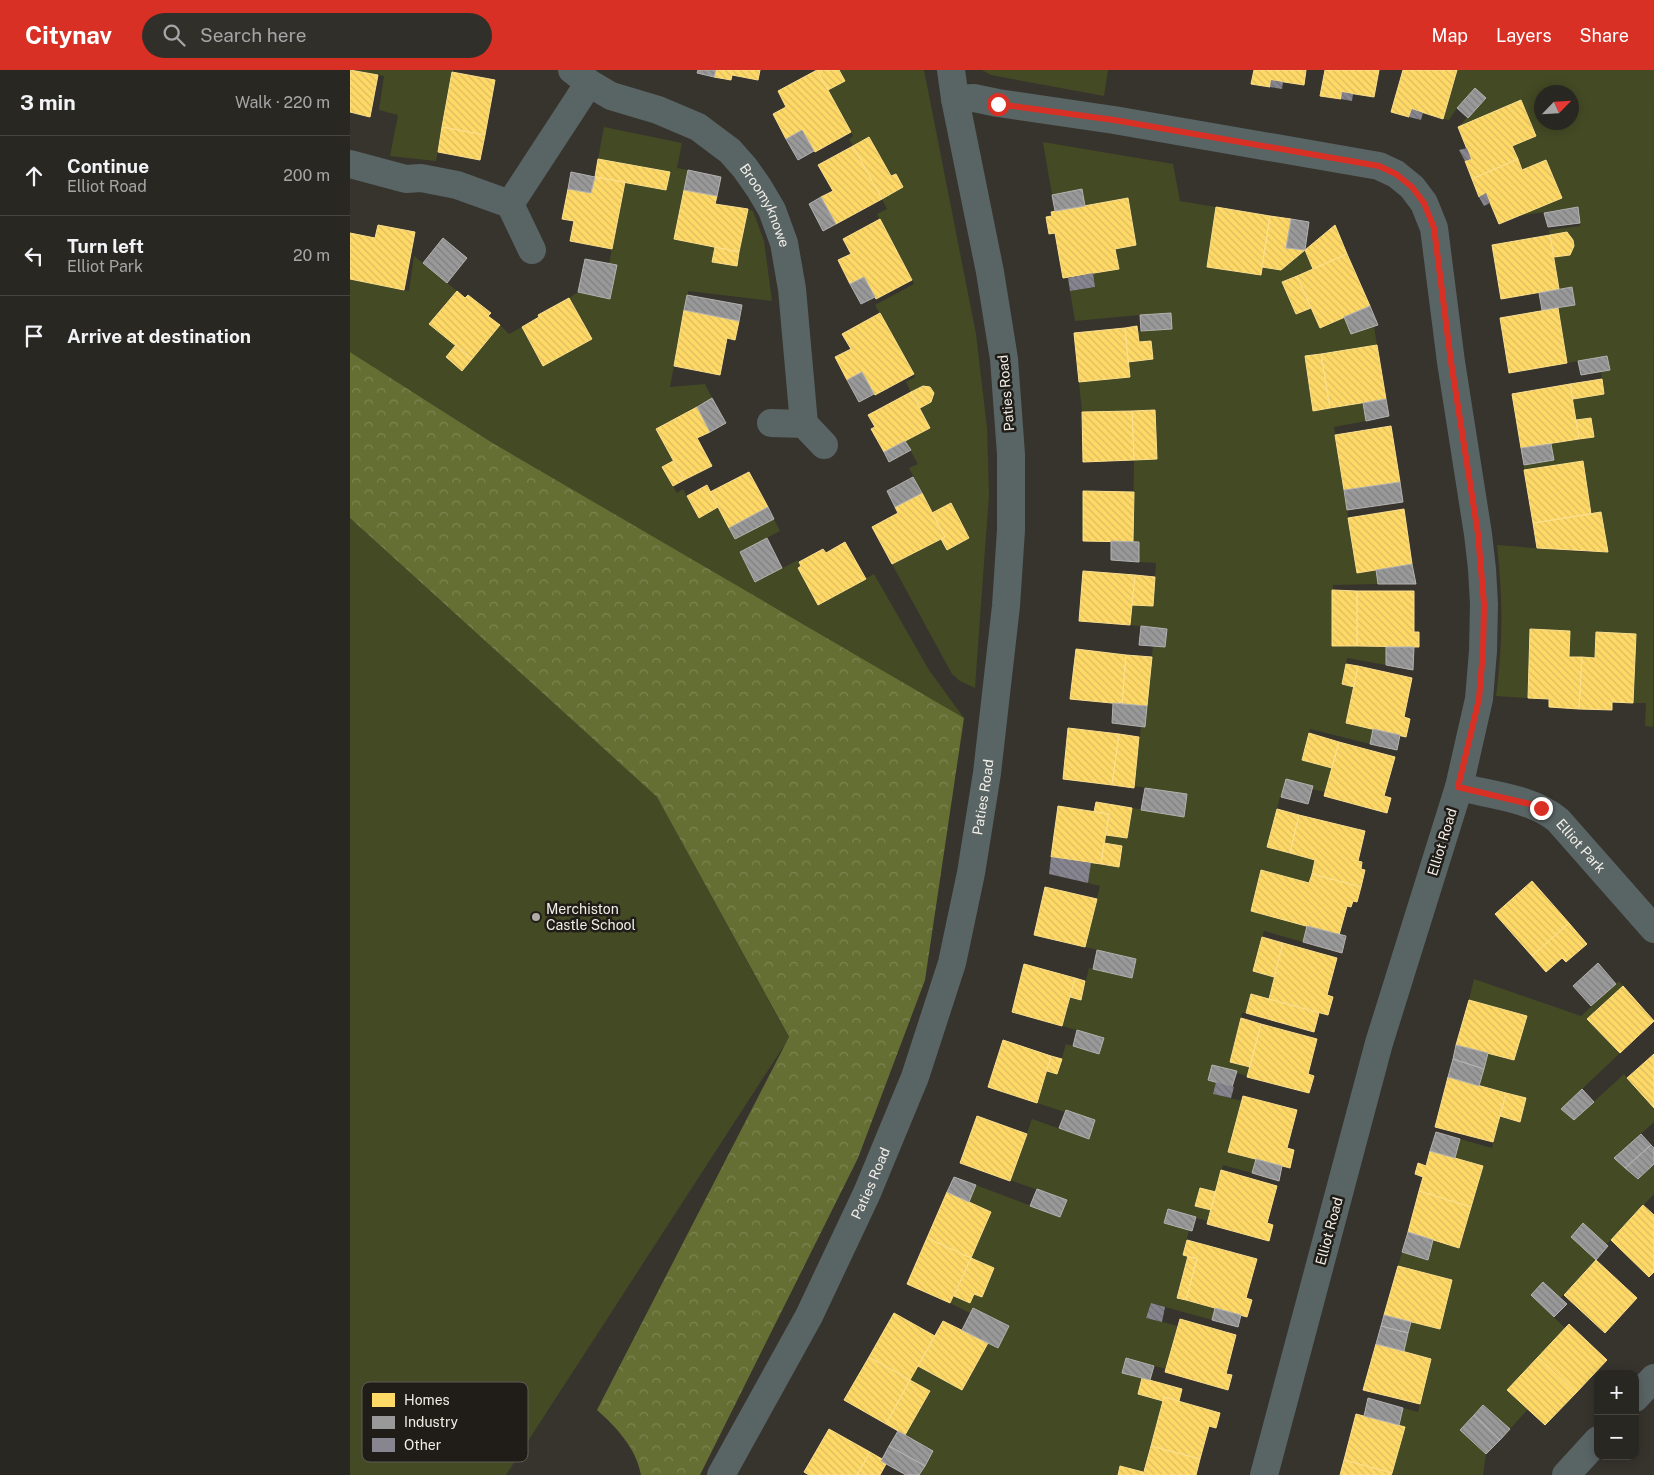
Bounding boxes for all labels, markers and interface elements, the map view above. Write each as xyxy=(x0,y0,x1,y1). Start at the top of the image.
search box xyxy=(142,13,492,58)
text: Citynav xyxy=(25,21,112,49)
icon: search xyxy=(160,21,188,49)
text: Search here xyxy=(200,24,307,46)
text: Map xyxy=(1432,25,1468,46)
text: Layers xyxy=(1496,25,1552,46)
text: Share xyxy=(1580,25,1629,46)
north arrow xyxy=(1534,85,1579,130)
text: 3 min xyxy=(20,90,76,115)
text: Walk · 220 m xyxy=(235,93,330,112)
route start xyxy=(987,93,1010,116)
text: Continue xyxy=(67,155,149,177)
street label: Broomyknowe xyxy=(737,161,793,248)
icon: ahead xyxy=(20,162,48,190)
text: 200 m xyxy=(283,166,330,185)
text: Elliot Road xyxy=(67,177,147,196)
text: Turn left xyxy=(67,235,144,257)
icon: left xyxy=(20,242,48,270)
text: 20 m xyxy=(293,246,330,265)
text: Elliot Park xyxy=(67,257,143,276)
icon: arrive xyxy=(20,322,48,350)
text: Arrive at destination xyxy=(67,325,251,347)
street label: Paties Road xyxy=(995,354,1017,432)
street label: Paties Road xyxy=(969,758,997,836)
route end xyxy=(1530,797,1553,820)
street label: Elliot Road xyxy=(1424,806,1460,878)
street label: Elliot Park xyxy=(1553,816,1609,876)
place label: Merchiston Castle School xyxy=(546,901,636,933)
marker: Merchiston Castle School xyxy=(530,911,542,923)
street label: Paties Road xyxy=(848,1145,893,1222)
street label: Elliot Road xyxy=(1312,1195,1346,1267)
map controls xyxy=(1594,1370,1639,1460)
button: + xyxy=(1594,1370,1639,1415)
legend xyxy=(362,1382,528,1462)
text: Homes xyxy=(404,1392,450,1408)
text: Industry xyxy=(404,1414,459,1430)
button: − xyxy=(1594,1415,1639,1460)
text: Other xyxy=(404,1437,441,1453)

